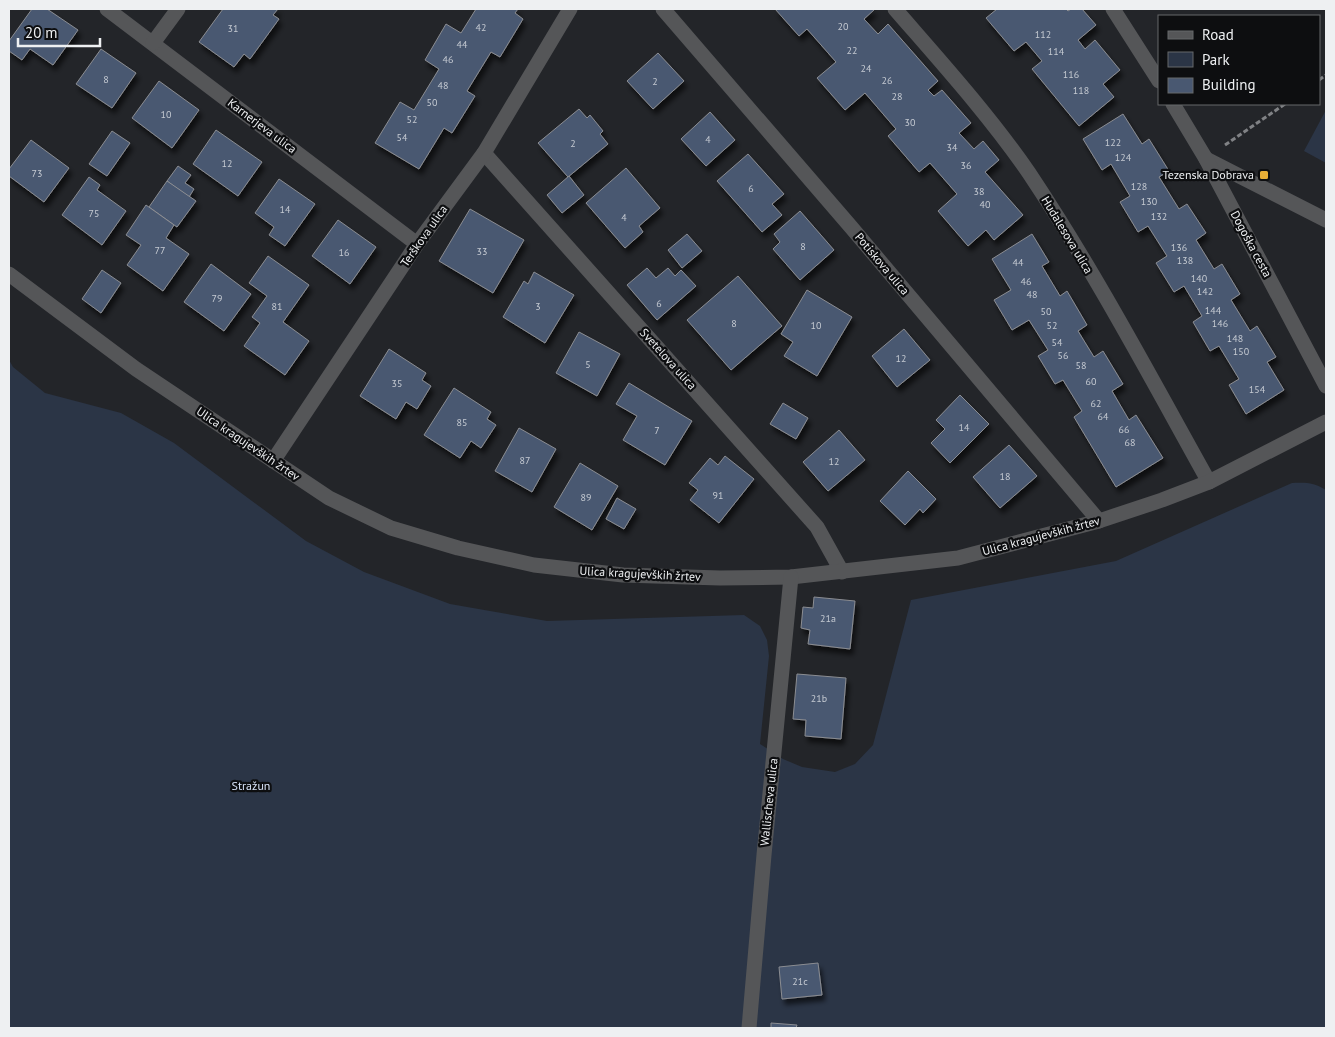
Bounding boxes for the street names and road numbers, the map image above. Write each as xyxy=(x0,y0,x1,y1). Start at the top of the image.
street label: Karnerjeva ulica xyxy=(225,95,300,156)
street label: Hudalesova ulica xyxy=(1038,193,1096,276)
street label: Terškova ulica xyxy=(397,202,450,269)
street label: Dogoška cesta xyxy=(1228,208,1275,280)
street label: Potiskova ulica xyxy=(852,230,913,298)
street label: Svetelova ulica xyxy=(637,325,700,392)
street label: Ulica kragujevških žrtev xyxy=(194,403,303,484)
street label: Ulica kragujevških žrtev xyxy=(980,513,1102,558)
street label: Ulica kragujevških žrtev xyxy=(579,563,701,584)
street label: Wallischeva ulica xyxy=(756,757,781,846)

